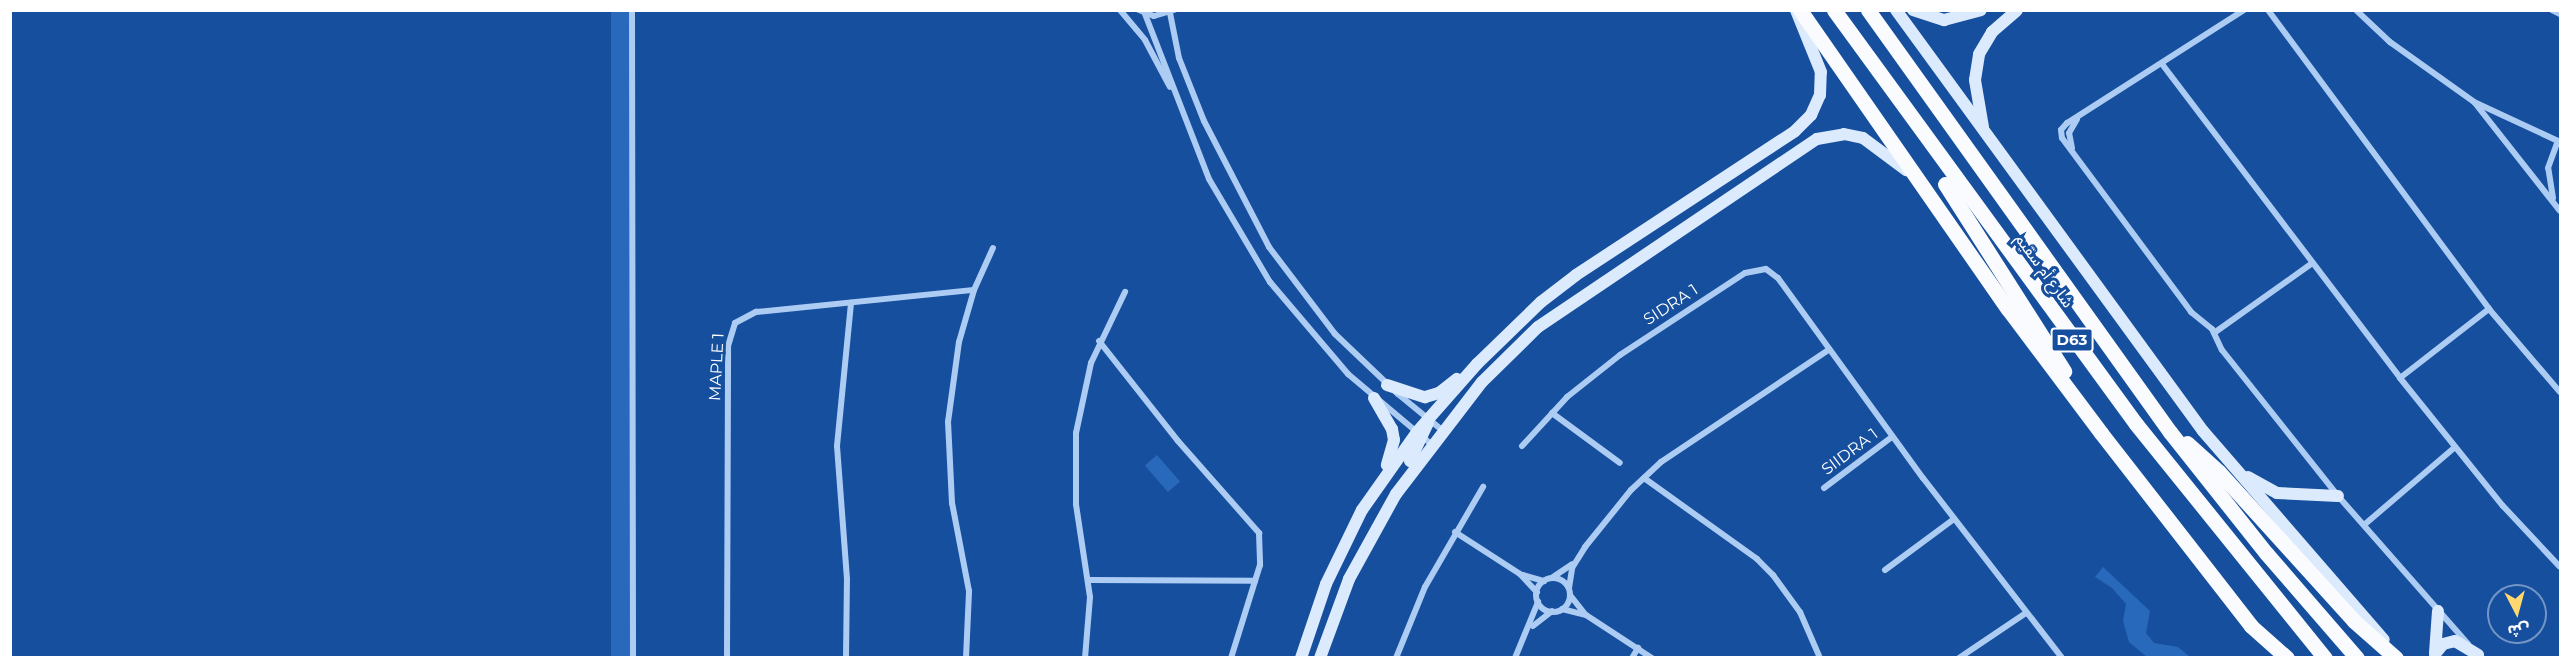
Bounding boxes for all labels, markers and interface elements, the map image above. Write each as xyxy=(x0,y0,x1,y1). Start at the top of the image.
street label: شارع أم سقيم xyxy=(2011,230,2077,312)
street label: SIDRA 1 xyxy=(1640,280,1702,330)
road number: D63 xyxy=(2050,328,2094,352)
street label: MAPLE 1 xyxy=(706,332,728,402)
street label: SIIDRA 1 xyxy=(1818,425,1882,479)
north arrow xyxy=(2487,584,2547,644)
text: ش xyxy=(2507,620,2531,641)

